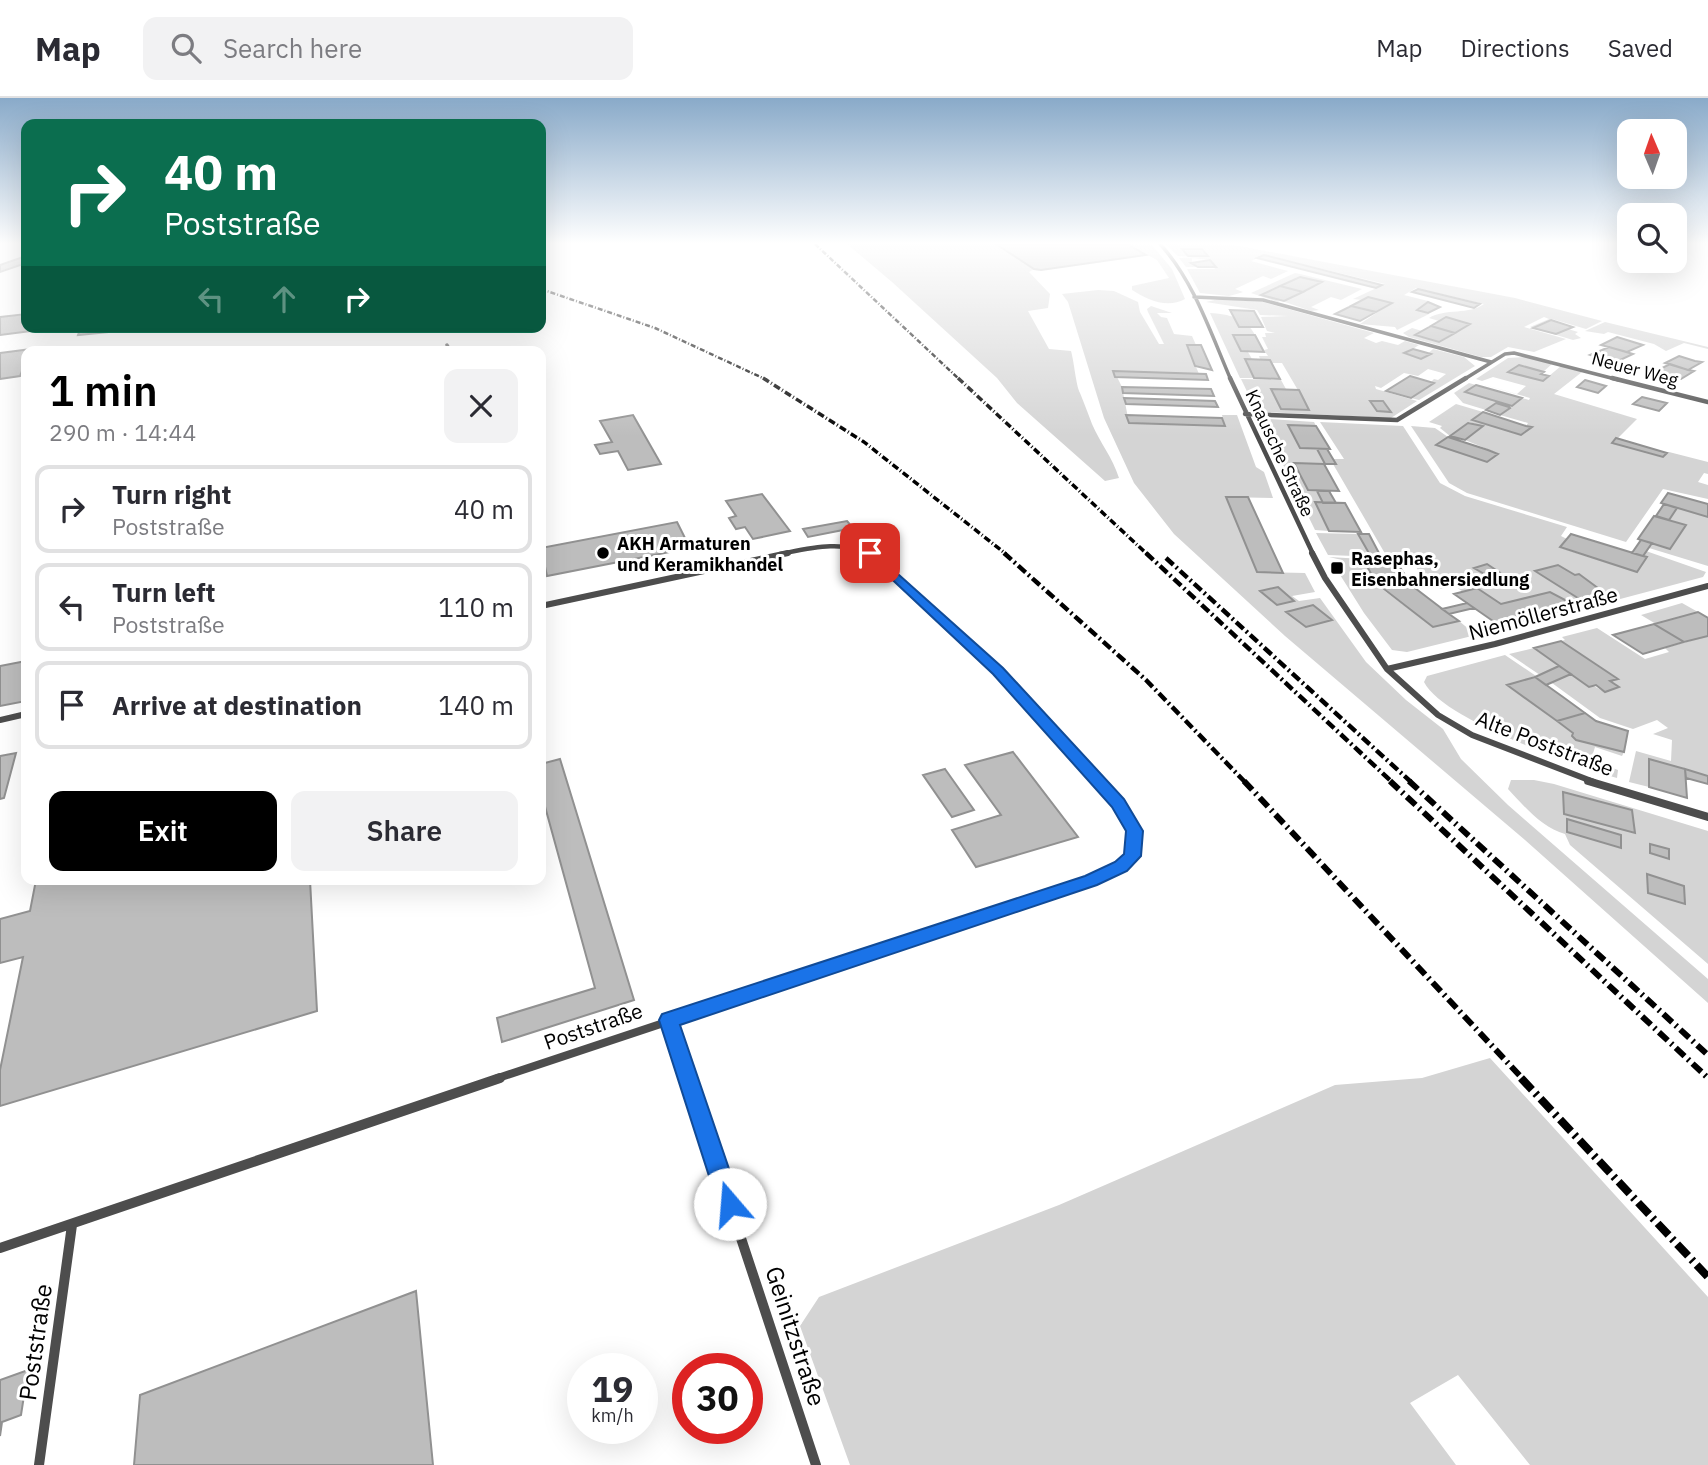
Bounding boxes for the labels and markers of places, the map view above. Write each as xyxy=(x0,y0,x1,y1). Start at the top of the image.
pin xyxy=(840,523,900,583)
place label: AKH Armaturen und Keramikhandel xyxy=(617,532,783,576)
marker: AKH Armaturen und Keramikhandel xyxy=(595,545,611,561)
place label: Rasephas, Eisenbahnersiedlung xyxy=(1351,547,1529,591)
marker: Rasephas, Eisenbahnersiedlung xyxy=(1329,560,1345,576)

